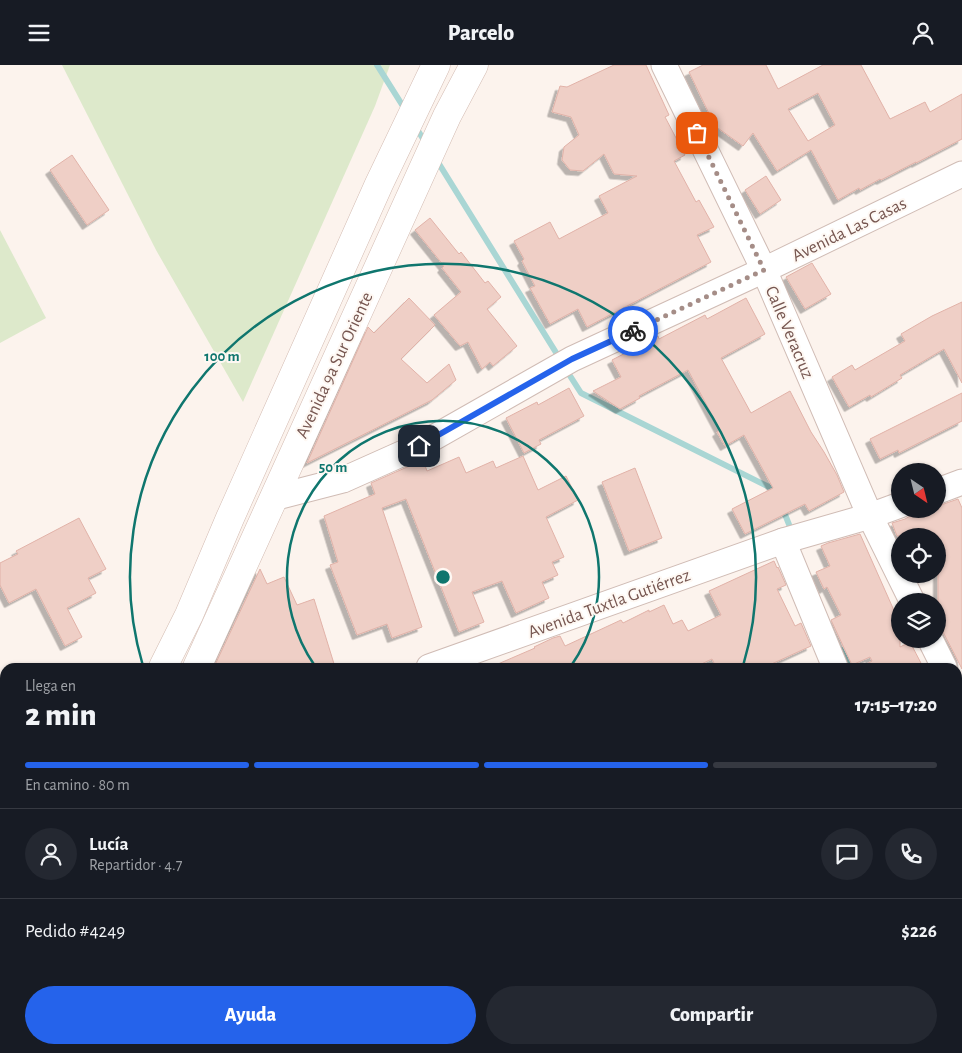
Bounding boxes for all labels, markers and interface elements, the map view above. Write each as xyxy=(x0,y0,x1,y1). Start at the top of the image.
icon: menu xyxy=(25,19,53,47)
icon: person xyxy=(909,19,937,47)
text: Parcelo xyxy=(448,22,514,44)
pin xyxy=(676,112,718,154)
icon: bag xyxy=(683,119,711,147)
street label: Avenida Las Casas xyxy=(789,194,909,265)
street label: Calle Veracruz xyxy=(762,283,817,381)
street label: Avenida 9a Sur Oriente xyxy=(293,290,377,441)
courier xyxy=(608,306,658,356)
icon: bike xyxy=(619,317,647,345)
text: 100 m xyxy=(204,349,240,364)
pin xyxy=(398,425,440,467)
icon: home xyxy=(405,432,433,460)
text: 50 m xyxy=(319,460,347,475)
north arrow xyxy=(891,463,946,517)
map controls xyxy=(891,463,946,648)
button: locate xyxy=(891,528,946,583)
street label: Avenida Tuxtla Gutiérrez xyxy=(526,566,693,642)
centre of rings xyxy=(434,568,452,586)
button: layers xyxy=(891,593,946,648)
text: Llega en xyxy=(25,678,76,694)
text: 17:15–17:20 xyxy=(855,696,937,715)
text: 2 min xyxy=(25,699,97,731)
text: En camino · 80 m xyxy=(25,777,130,793)
button: person xyxy=(25,828,77,880)
button: chat xyxy=(821,828,873,880)
button: phone xyxy=(885,828,937,880)
text: Lucía xyxy=(89,835,129,854)
text: Repartidor · 4.7 xyxy=(89,857,182,873)
text: Pedido #4249 xyxy=(25,922,125,941)
text: $226 xyxy=(901,922,937,941)
button: Ayuda xyxy=(25,986,476,1044)
button: Compartir xyxy=(486,986,937,1044)

